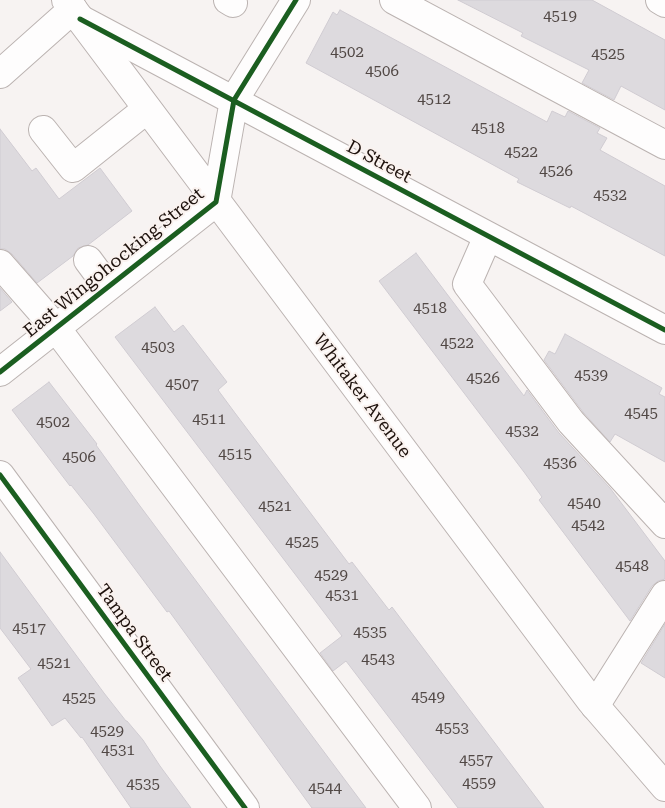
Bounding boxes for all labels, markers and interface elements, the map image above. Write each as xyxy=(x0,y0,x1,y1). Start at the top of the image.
house number: 4519 xyxy=(543,8,577,26)
house number: 4502 xyxy=(330,44,364,62)
house number: 4525 xyxy=(591,46,625,64)
house number: 4506 xyxy=(365,63,399,81)
house number: 4512 xyxy=(417,91,451,109)
house number: 4518 xyxy=(471,120,505,138)
street label: D Street xyxy=(343,136,415,188)
house number: 4522 xyxy=(504,144,538,162)
house number: 4526 xyxy=(539,163,573,181)
street label: East Wingohocking Street xyxy=(20,184,208,342)
house number: 4532 xyxy=(593,187,627,205)
house number: 4518 xyxy=(413,300,447,318)
street label: Whitaker Avenue xyxy=(308,330,416,462)
house number: 4522 xyxy=(440,335,474,353)
house number: 4503 xyxy=(141,339,175,357)
house number: 4539 xyxy=(574,367,608,385)
house number: 4526 xyxy=(466,370,500,388)
house number: 4507 xyxy=(165,376,199,394)
house number: 4545 xyxy=(624,405,658,423)
house number: 4511 xyxy=(192,411,226,429)
house number: 4502 xyxy=(36,414,70,432)
house number: 4532 xyxy=(505,423,539,441)
house number: 4515 xyxy=(218,446,252,464)
house number: 4506 xyxy=(62,449,96,467)
house number: 4536 xyxy=(543,455,577,473)
house number: 4540 xyxy=(567,495,601,513)
house number: 4521 xyxy=(258,498,292,516)
house number: 4542 xyxy=(571,517,605,535)
house number: 4525 xyxy=(285,534,319,552)
house number: 4548 xyxy=(615,558,649,576)
house number: 4529 xyxy=(314,567,348,585)
street label: Tampa Street xyxy=(92,580,176,686)
house number: 4531 xyxy=(325,587,359,605)
house number: 4517 xyxy=(12,620,46,638)
house number: 4535 xyxy=(353,624,387,642)
house number: 4543 xyxy=(361,651,395,669)
house number: 4521 xyxy=(37,655,71,673)
house number: 4549 xyxy=(411,689,445,707)
house number: 4525 xyxy=(62,690,96,708)
house number: 4553 xyxy=(435,720,469,738)
house number: 4529 xyxy=(90,723,124,741)
house number: 4531 xyxy=(101,742,135,760)
house number: 4557 xyxy=(459,752,493,770)
house number: 4559 xyxy=(462,775,496,793)
house number: 4535 xyxy=(126,776,160,794)
house number: 4544 xyxy=(308,780,342,798)

